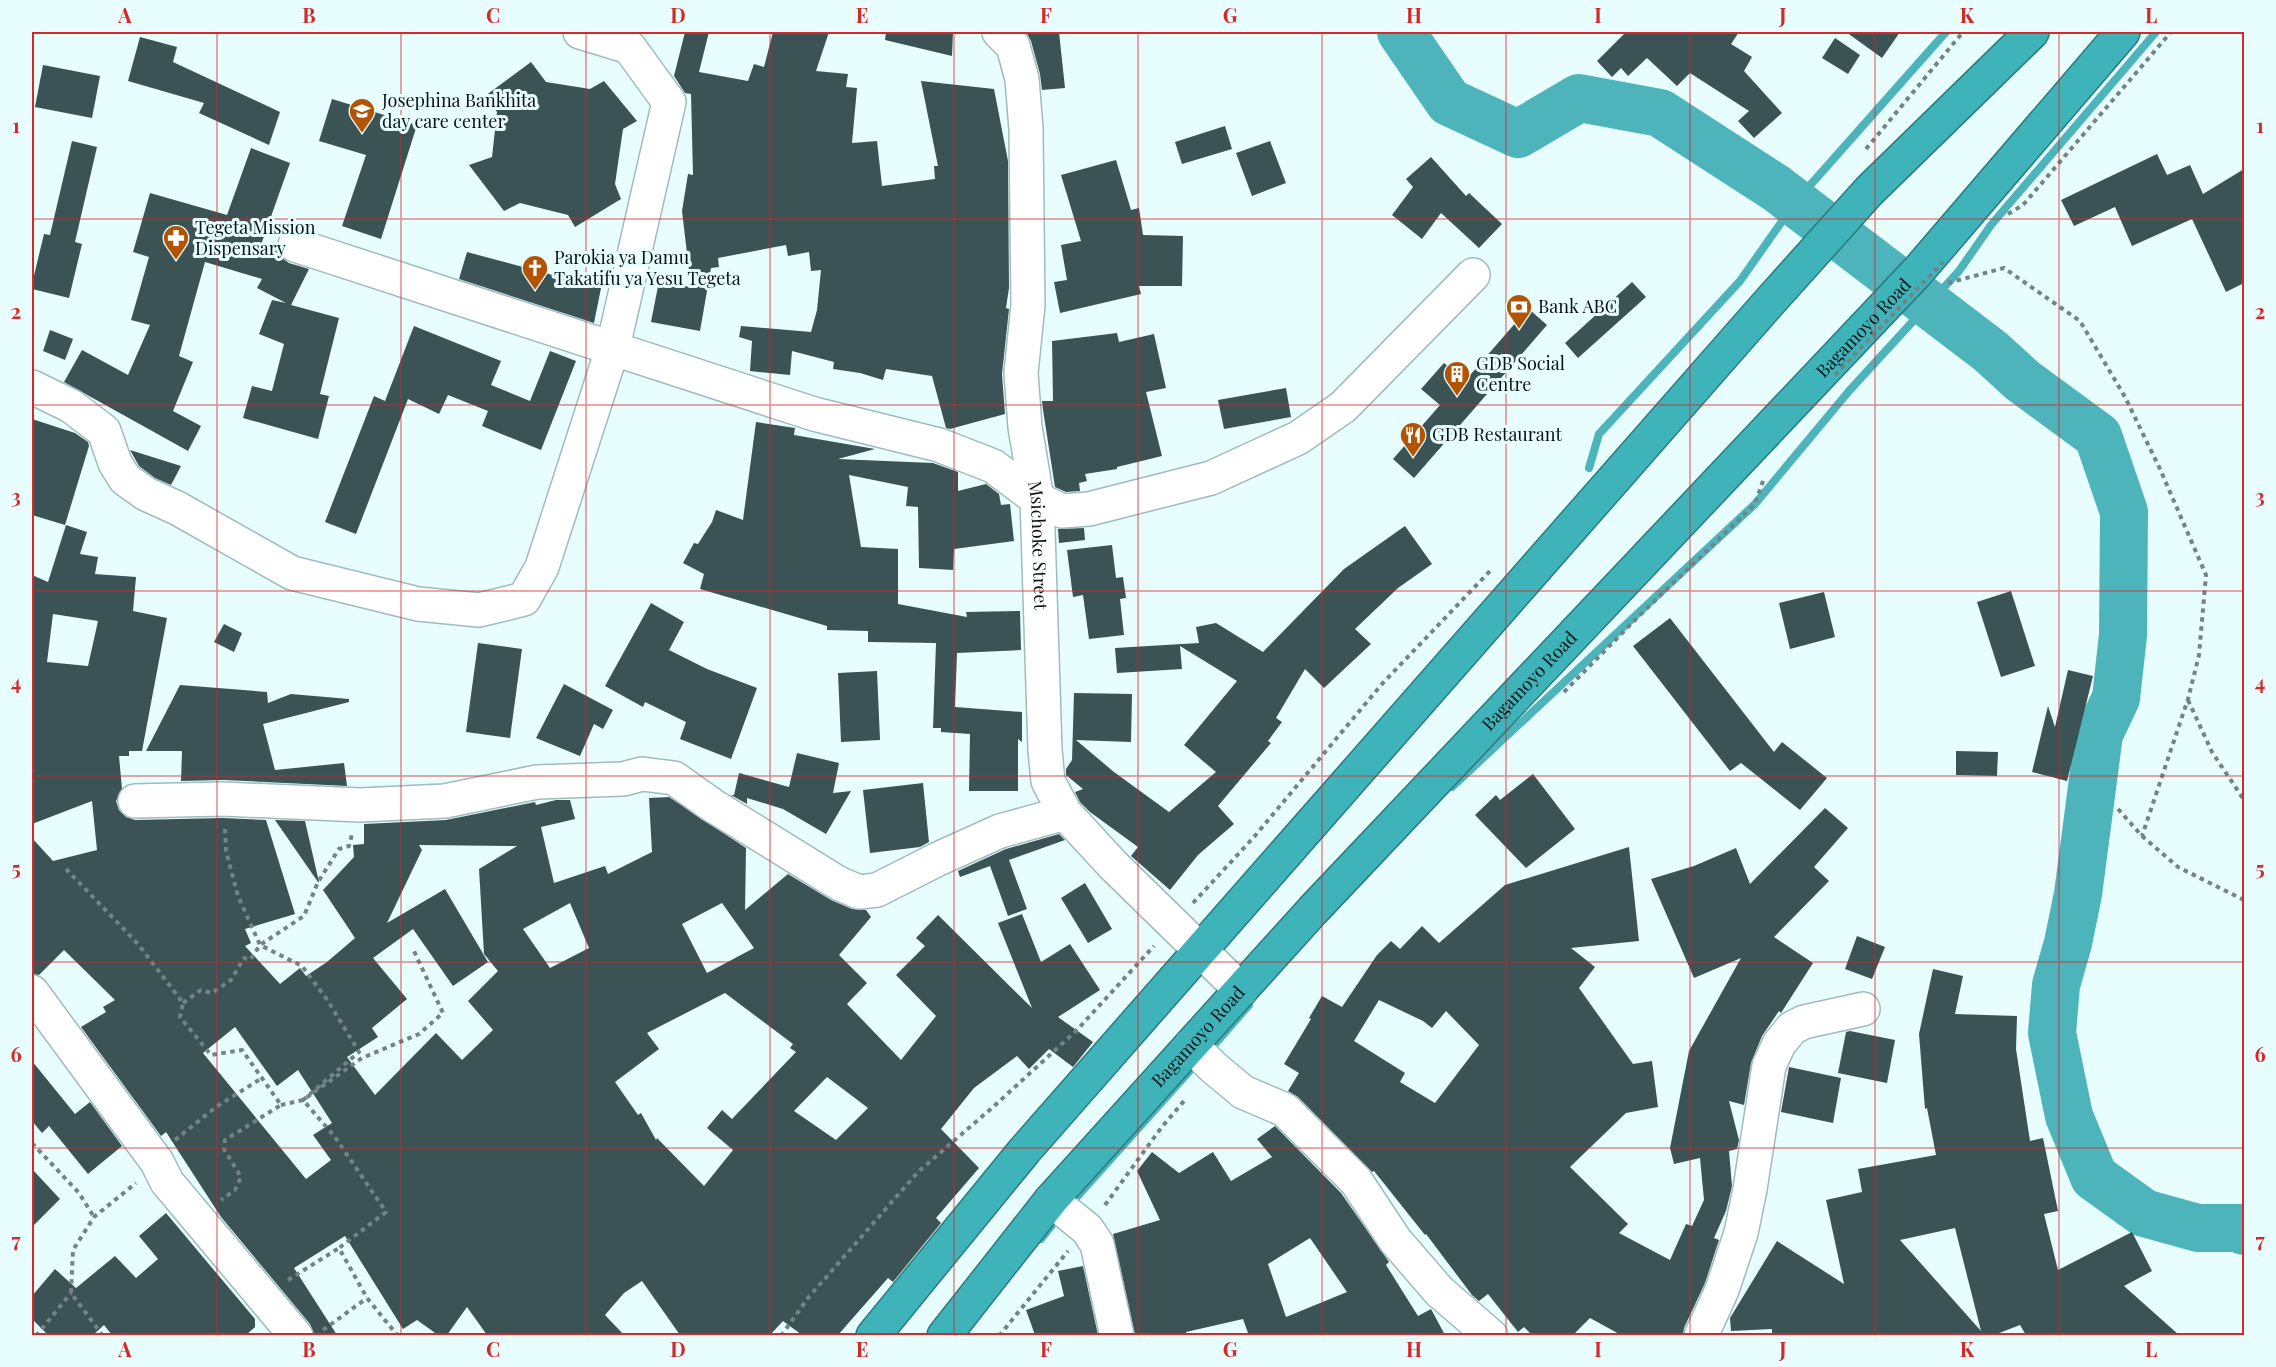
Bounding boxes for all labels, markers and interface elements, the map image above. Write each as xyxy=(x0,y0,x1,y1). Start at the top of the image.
text: A xyxy=(117,1,132,28)
text: B xyxy=(302,1,316,28)
text: C xyxy=(486,1,500,28)
text: D xyxy=(670,1,686,28)
text: E xyxy=(856,1,868,28)
text: F xyxy=(1040,1,1052,28)
text: G xyxy=(1223,1,1238,28)
text: H xyxy=(1406,1,1422,28)
text: I xyxy=(1594,1,1602,28)
text: J xyxy=(1778,1,1787,28)
text: K xyxy=(1960,1,1975,28)
text: L xyxy=(2145,1,2157,28)
place label: Josephina Bankhita day care center xyxy=(381,88,536,133)
school or university icon: Josephina Bankhita day care center xyxy=(347,96,377,134)
text: 1 xyxy=(12,111,20,138)
text: 1 xyxy=(2256,111,2264,138)
place label: Tegeta Mission Dispensary xyxy=(195,215,316,260)
pharmacy icon: Tegeta Mission Dispensary xyxy=(161,223,191,261)
place label: Parokia ya Damu Takatifu ya Yesu Tegeta xyxy=(554,245,741,290)
church icon: Parokia ya Damu Takatifu ya Yesu Tegeta xyxy=(520,253,550,291)
street label: Bagamoyo Road xyxy=(1810,272,1916,382)
bank icon: Bank ABC xyxy=(1504,292,1534,330)
place label: Bank ABC xyxy=(1538,294,1617,318)
text: 2 xyxy=(11,297,21,324)
text: 2 xyxy=(2255,297,2265,324)
place label: GDB Social Centre xyxy=(1476,351,1565,396)
building icon: GDB Social Centre xyxy=(1442,359,1472,397)
restaurant icon: GDB Restaurant xyxy=(1398,420,1428,458)
place label: GDB Restaurant xyxy=(1432,422,1563,446)
street label: Msichoke Street xyxy=(1023,479,1054,611)
text: 3 xyxy=(11,482,21,509)
text: 3 xyxy=(2255,482,2265,509)
street label: Bagamoyo Road xyxy=(1476,625,1582,735)
text: 4 xyxy=(11,668,21,695)
text: 4 xyxy=(2255,668,2265,695)
text: 5 xyxy=(11,854,21,881)
text: 5 xyxy=(2255,854,2265,881)
street label: Bagamoyo Road xyxy=(1146,980,1250,1092)
text: 6 xyxy=(10,1040,22,1067)
text: 6 xyxy=(2254,1040,2266,1067)
text: 7 xyxy=(11,1226,21,1253)
text: 7 xyxy=(2255,1226,2265,1253)
text: A xyxy=(117,1335,132,1362)
text: B xyxy=(302,1335,316,1362)
text: C xyxy=(486,1335,500,1362)
text: D xyxy=(670,1335,686,1362)
text: E xyxy=(856,1335,868,1362)
text: F xyxy=(1040,1335,1052,1362)
text: G xyxy=(1223,1335,1238,1362)
text: H xyxy=(1406,1335,1422,1362)
text: I xyxy=(1594,1335,1602,1362)
text: J xyxy=(1778,1335,1787,1362)
text: K xyxy=(1960,1335,1975,1362)
text: L xyxy=(2145,1335,2157,1362)

